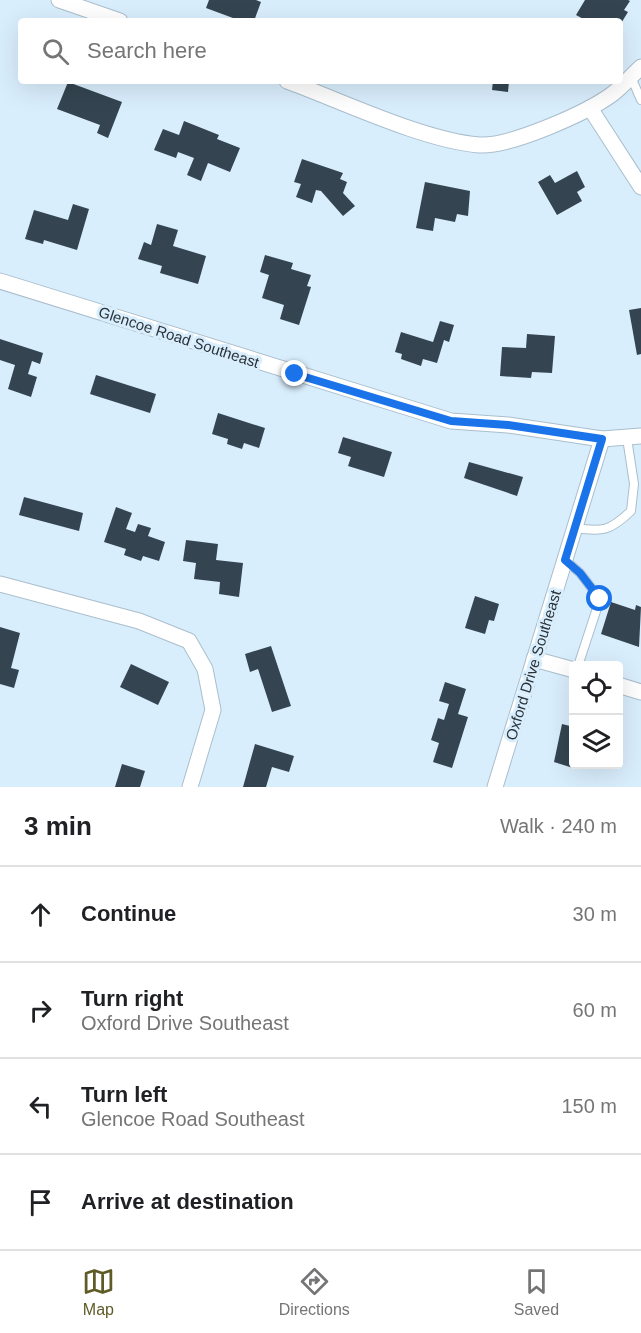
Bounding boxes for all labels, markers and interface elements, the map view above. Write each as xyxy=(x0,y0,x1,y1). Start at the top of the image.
search box xyxy=(18,18,623,84)
icon: search xyxy=(39,35,72,68)
text: Search here xyxy=(87,38,207,63)
street label: Glencoe Road Southeast xyxy=(97,303,262,371)
route end xyxy=(281,360,307,386)
route start xyxy=(586,585,612,611)
street label: Oxford Drive Southeast xyxy=(502,587,564,742)
map controls xyxy=(569,661,623,769)
button: locate xyxy=(569,661,623,715)
button: layers xyxy=(569,715,623,769)
text: 3 min xyxy=(24,811,92,841)
text: Walk · 240 m xyxy=(500,815,617,837)
icon: ahead xyxy=(24,898,57,931)
text: Continue xyxy=(81,901,176,926)
text: 30 m xyxy=(573,903,617,925)
text: Turn right xyxy=(81,986,183,1011)
icon: right xyxy=(24,994,57,1027)
text: 60 m xyxy=(573,999,617,1021)
text: Oxford Drive Southeast xyxy=(81,1012,289,1034)
text: Turn left xyxy=(81,1082,167,1107)
icon: left xyxy=(24,1090,57,1123)
text: 150 m xyxy=(561,1095,617,1117)
text: Glencoe Road Southeast xyxy=(81,1108,305,1130)
icon: arrive xyxy=(24,1186,57,1219)
text: Arrive at destination xyxy=(81,1189,294,1214)
tab: Map xyxy=(82,1265,115,1319)
tab: Directions xyxy=(279,1265,350,1319)
tab: Saved xyxy=(514,1265,559,1319)

